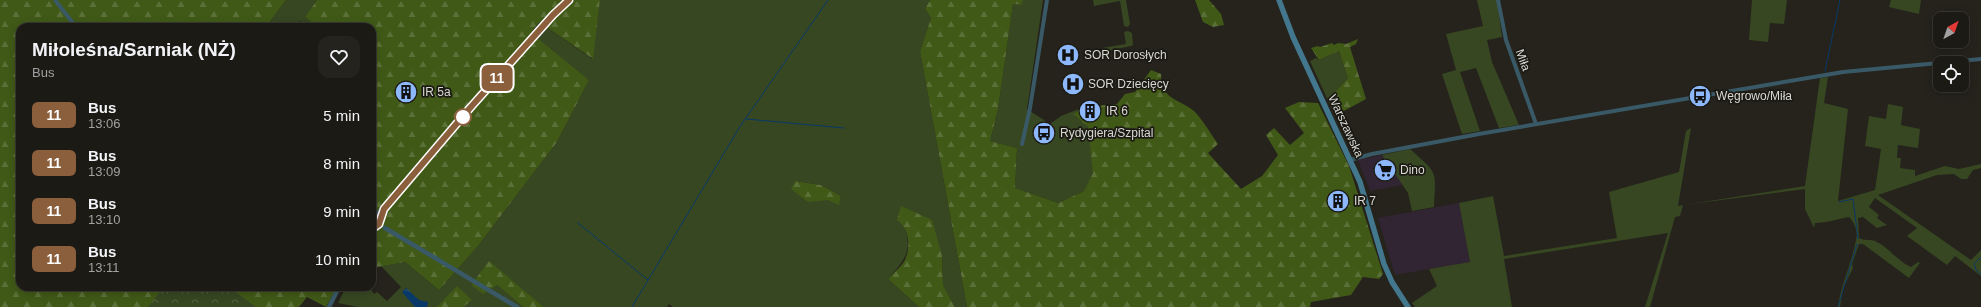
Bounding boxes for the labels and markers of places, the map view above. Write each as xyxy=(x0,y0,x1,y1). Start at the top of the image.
hospital icon: SOR Dorosłych xyxy=(1055,42,1081,68)
place label: SOR Dorosłych xyxy=(1084,48,1167,62)
hospital icon: SOR Dziecięcy xyxy=(1060,71,1086,97)
place label: SOR Dziecięcy xyxy=(1088,77,1169,91)
building icon: IR 5a xyxy=(393,79,419,105)
bus stop icon: Węgrowo/Miła xyxy=(1687,83,1713,109)
place label: IR 5a xyxy=(422,85,451,99)
place label: Węgrowo/Miła xyxy=(1716,89,1792,103)
building icon: IR 6 xyxy=(1077,98,1103,124)
place label: IR 6 xyxy=(1106,104,1128,118)
unlabelled marker xyxy=(454,108,472,126)
bus stop icon: Rydygiera/Szpital xyxy=(1031,120,1057,146)
place label: Rydygiera/Szpital xyxy=(1060,126,1153,140)
supermarket icon: Dino xyxy=(1372,157,1398,183)
place label: Dino xyxy=(1400,163,1425,177)
building icon: IR 7 xyxy=(1325,188,1351,214)
place label: IR 7 xyxy=(1354,194,1376,208)

